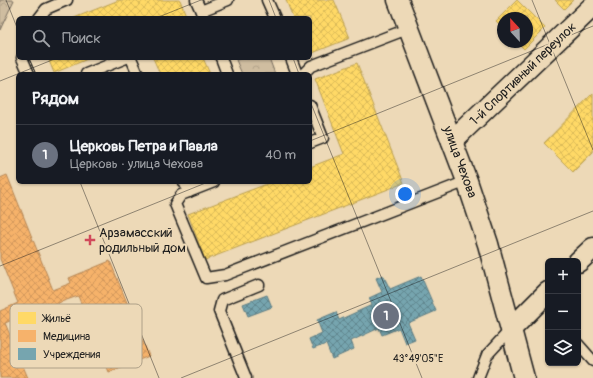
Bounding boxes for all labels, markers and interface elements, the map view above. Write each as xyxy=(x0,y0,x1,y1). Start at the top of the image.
north arrow xyxy=(497,12,533,48)
search box xyxy=(16,16,312,60)
street label: 1-й Спортивный переулок xyxy=(466,19,580,129)
icon: search xyxy=(30,27,52,49)
text: Поиск xyxy=(62,29,101,48)
text: Рядом xyxy=(32,88,79,109)
street label: улица Чехова xyxy=(439,123,480,200)
text: Церковь Петра и Павла xyxy=(70,137,218,156)
text: 1 xyxy=(42,147,48,163)
text: 40 m xyxy=(265,147,296,163)
text: Церковь · улица Чехова xyxy=(70,156,203,172)
your location xyxy=(395,184,415,204)
place label: Арзамасский родильный дом xyxy=(99,225,186,256)
marker: Арзамасский родильный дом xyxy=(84,234,96,246)
map controls xyxy=(545,258,581,366)
button: + xyxy=(545,258,581,294)
button: − xyxy=(545,294,581,330)
pin: 1 xyxy=(373,301,399,331)
legend xyxy=(10,304,142,368)
text: Жильё xyxy=(41,312,71,325)
text: Медицина xyxy=(43,330,90,343)
button: layers xyxy=(545,330,581,366)
text: Учреждения xyxy=(43,348,100,361)
text: 43°49'05"E xyxy=(393,353,443,365)

